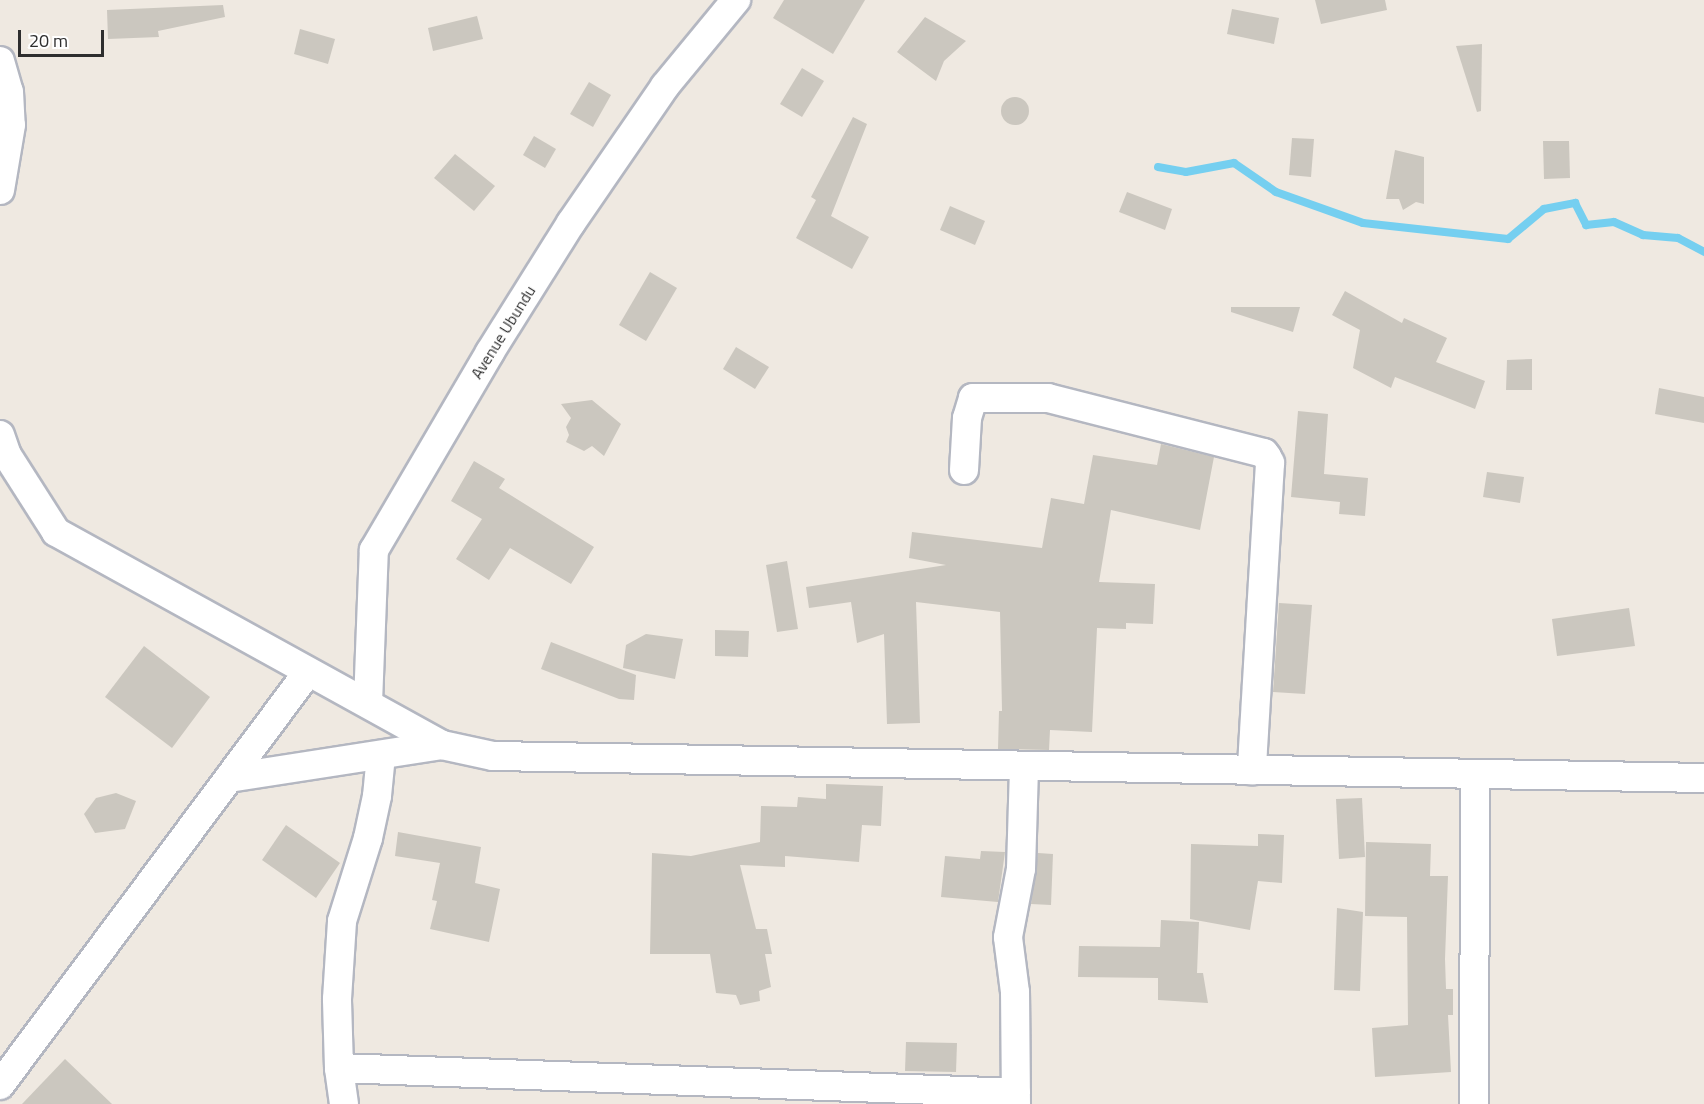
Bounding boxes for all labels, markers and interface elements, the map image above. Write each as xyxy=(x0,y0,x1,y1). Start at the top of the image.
scale bar xyxy=(21,18,106,56)
text: 20 m xyxy=(29,27,68,54)
street label: Avenue Ubundu xyxy=(467,282,539,382)

